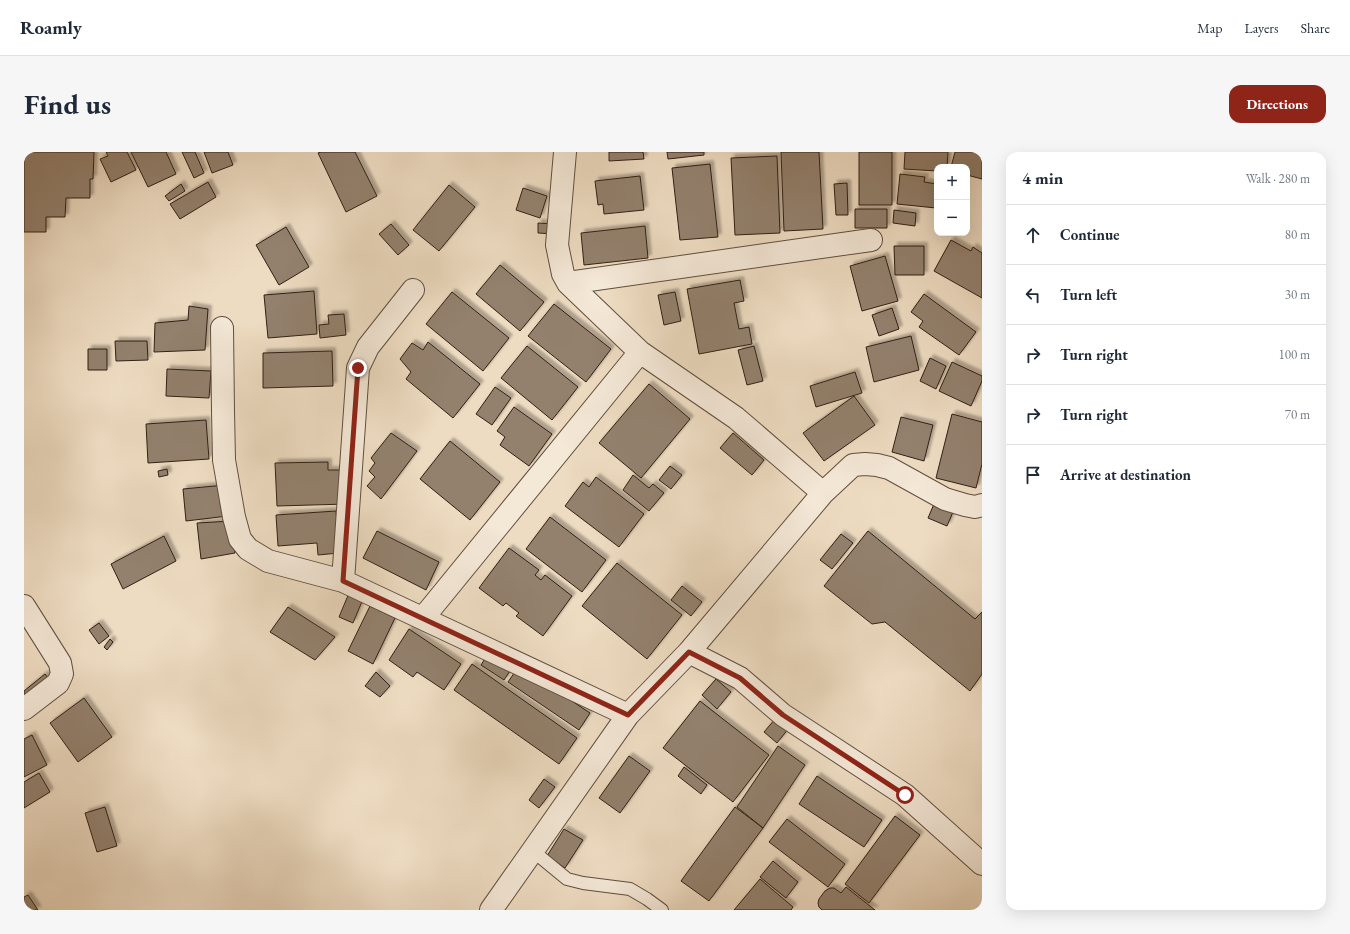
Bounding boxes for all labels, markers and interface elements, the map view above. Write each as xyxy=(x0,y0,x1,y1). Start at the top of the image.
text: Roamly xyxy=(20,15,82,40)
text: Map xyxy=(1197,19,1222,37)
text: Layers xyxy=(1244,19,1279,37)
text: Share xyxy=(1301,19,1330,37)
button: Directions xyxy=(1229,85,1326,123)
text: Find us xyxy=(24,86,111,122)
map controls xyxy=(934,164,970,236)
button: + xyxy=(934,164,970,200)
text: 4 min xyxy=(1022,167,1063,189)
text: Walk · 280 m xyxy=(1246,170,1310,187)
button: − xyxy=(934,200,970,236)
icon: ahead xyxy=(1022,224,1044,246)
text: Continue xyxy=(1060,225,1120,244)
text: 80 m xyxy=(1285,226,1310,243)
icon: left xyxy=(1022,284,1044,306)
text: Turn left xyxy=(1060,285,1117,304)
text: 30 m xyxy=(1285,286,1310,303)
icon: right xyxy=(1022,344,1044,366)
text: Turn right xyxy=(1060,345,1128,364)
text: 100 m xyxy=(1279,346,1310,363)
route end xyxy=(349,359,367,377)
icon: right xyxy=(1022,404,1044,426)
text: Turn right xyxy=(1060,405,1128,424)
text: 70 m xyxy=(1285,406,1310,423)
icon: arrive xyxy=(1022,464,1044,486)
text: Arrive at destination xyxy=(1060,465,1191,484)
route start xyxy=(896,786,914,804)

